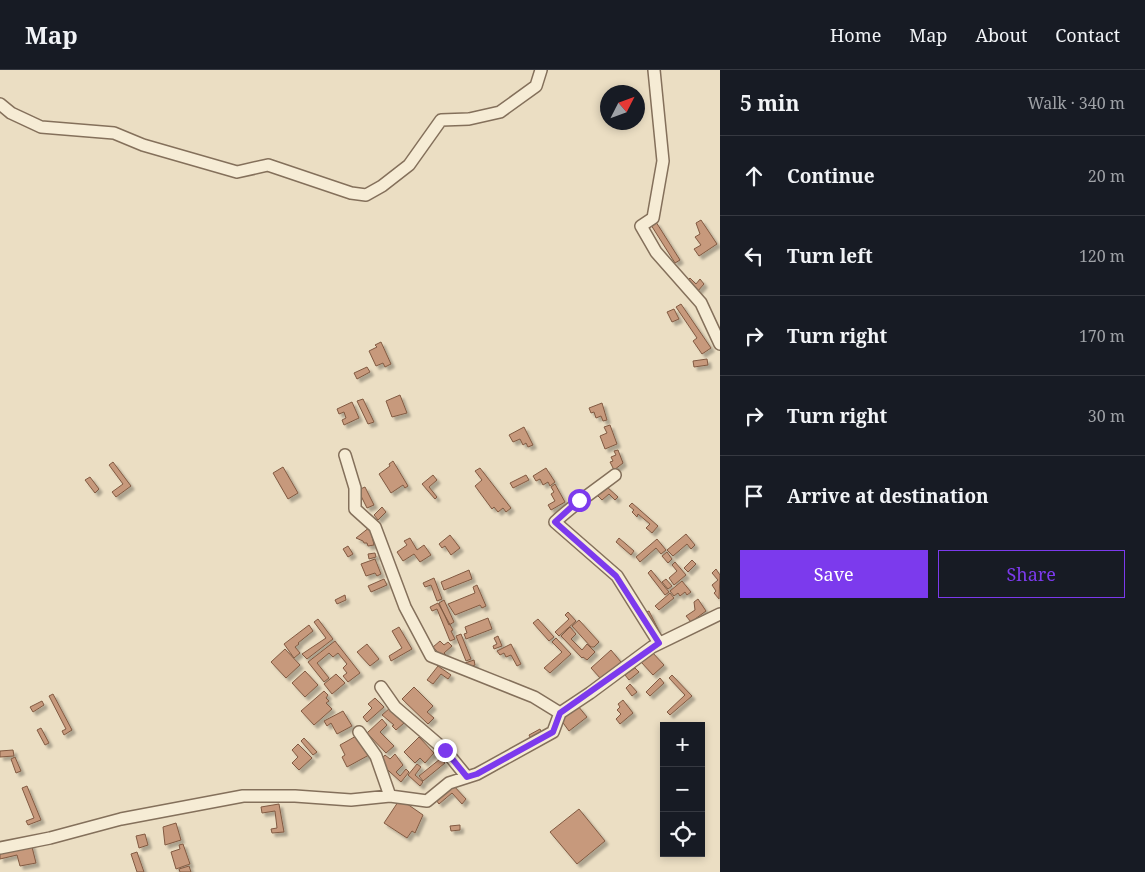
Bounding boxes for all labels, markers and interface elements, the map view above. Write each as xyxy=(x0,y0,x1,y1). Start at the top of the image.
text: Map xyxy=(25,18,78,51)
text: Home xyxy=(830,23,881,47)
text: Map xyxy=(909,23,947,47)
text: About xyxy=(975,23,1027,47)
text: Contact xyxy=(1055,23,1120,47)
north arrow xyxy=(600,85,645,130)
text: 5 min xyxy=(740,89,799,117)
text: Walk · 340 m xyxy=(1028,92,1125,114)
icon: ahead xyxy=(740,162,768,190)
text: Continue xyxy=(787,163,875,189)
text: 20 m xyxy=(1088,165,1125,187)
icon: left xyxy=(740,242,768,270)
text: Turn left xyxy=(787,243,873,269)
text: 120 m xyxy=(1079,245,1125,267)
icon: right xyxy=(740,322,768,350)
text: Turn right xyxy=(787,323,887,349)
text: 170 m xyxy=(1079,325,1125,347)
icon: right xyxy=(740,402,768,430)
text: Turn right xyxy=(787,403,887,429)
text: 30 m xyxy=(1088,405,1125,427)
icon: arrive xyxy=(740,482,768,510)
text: Arrive at destination xyxy=(787,483,989,509)
route start xyxy=(568,489,591,512)
button: Save xyxy=(740,550,928,598)
button: Share xyxy=(938,550,1125,598)
map controls xyxy=(660,722,705,857)
button: + xyxy=(660,722,705,767)
route end xyxy=(434,739,457,762)
button: − xyxy=(660,767,705,812)
button: locate xyxy=(660,812,705,857)

